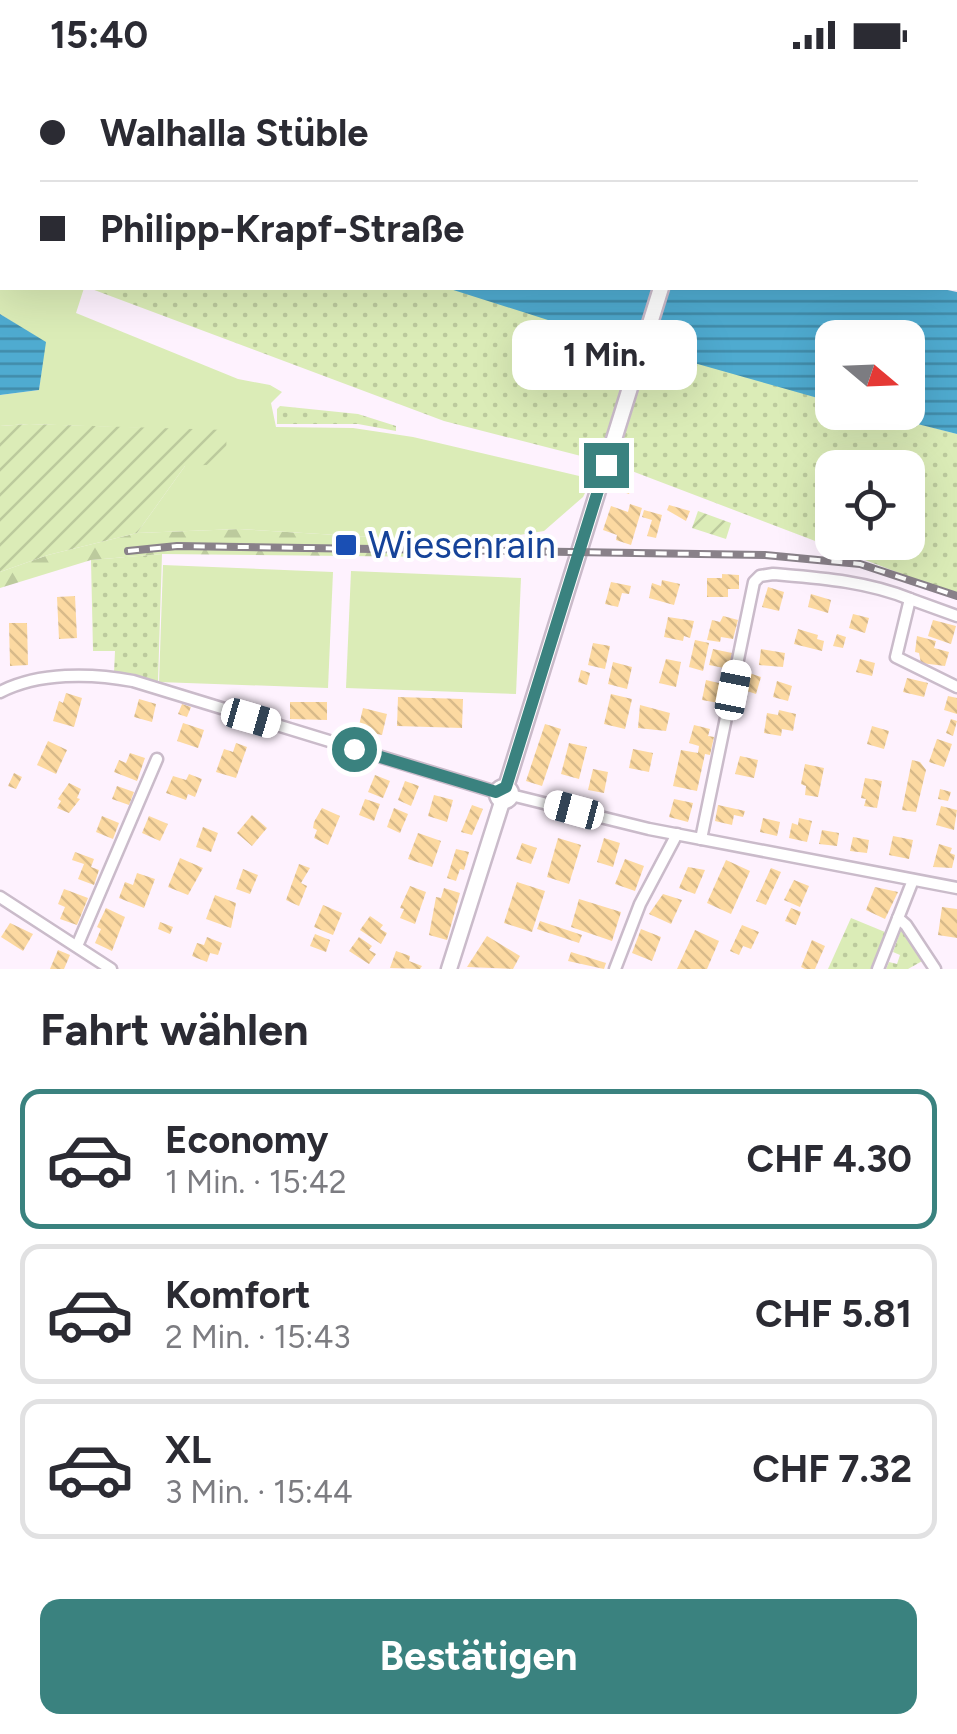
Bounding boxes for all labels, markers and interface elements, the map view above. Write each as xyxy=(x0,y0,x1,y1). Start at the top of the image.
text: 15:40 xyxy=(50,12,148,58)
text: Walhalla Stüble xyxy=(100,110,368,156)
text: Philipp-Krapf-Straße xyxy=(100,206,464,252)
callout: 1 Min. xyxy=(514,320,698,390)
north arrow xyxy=(815,320,925,430)
map controls xyxy=(815,320,925,560)
text: 1 Min. xyxy=(563,336,646,374)
route end xyxy=(584,443,629,488)
button: locate xyxy=(815,450,925,560)
place label: Wiesenrain xyxy=(368,522,556,568)
marker: Wiesenrain xyxy=(333,532,359,558)
car xyxy=(713,658,753,722)
car xyxy=(218,695,284,741)
route start xyxy=(332,727,377,772)
car xyxy=(541,788,607,832)
text: Fahrt wählen xyxy=(40,1002,309,1056)
icon: car xyxy=(45,1114,135,1204)
text: Economy xyxy=(165,1117,328,1163)
text: CHF 4.30 xyxy=(747,1136,912,1182)
text: 1 Min. · 15:42 xyxy=(165,1163,347,1201)
icon: car xyxy=(45,1269,135,1359)
text: Komfort xyxy=(165,1272,311,1318)
text: CHF 5.81 xyxy=(755,1291,912,1337)
text: 2 Min. · 15:43 xyxy=(165,1318,351,1356)
icon: car xyxy=(45,1424,135,1514)
text: XL xyxy=(165,1427,211,1473)
text: CHF 7.32 xyxy=(752,1446,912,1492)
text: 3 Min. · 15:44 xyxy=(165,1473,353,1511)
button: Bestätigen xyxy=(40,1599,917,1714)

